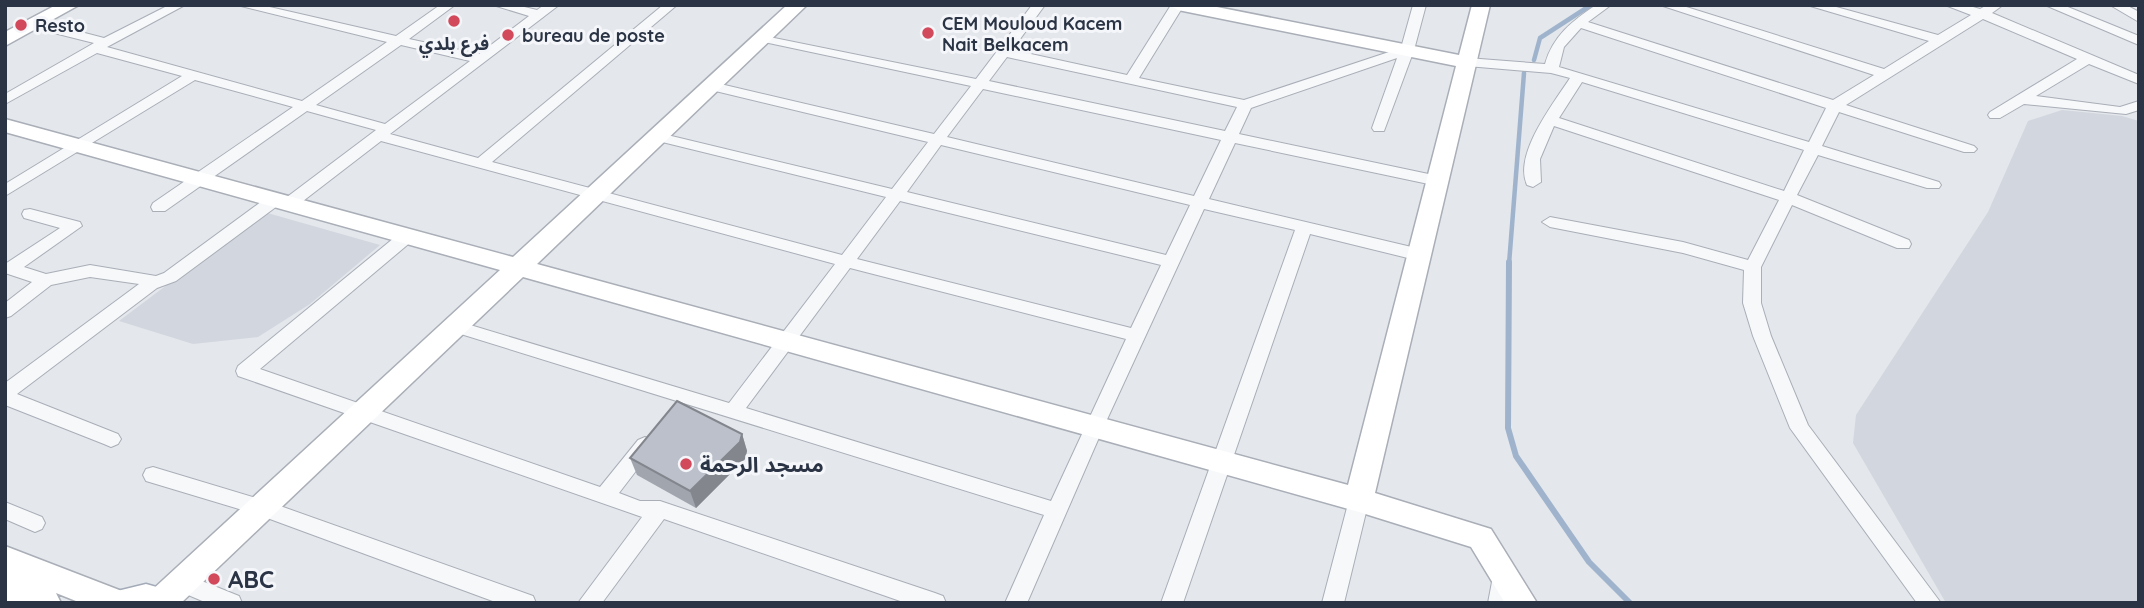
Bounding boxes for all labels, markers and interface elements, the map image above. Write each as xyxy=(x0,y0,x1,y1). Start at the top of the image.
place label: CEM Mouloud Kacem Nait Belkacem xyxy=(942,12,1122,56)
marker: فرع بلدي xyxy=(446,13,462,29)
place label: Resto xyxy=(35,14,85,37)
marker: Resto xyxy=(13,17,29,33)
place label: bureau de poste xyxy=(522,24,665,47)
marker: CEM Mouloud Kacem Nait Belkacem xyxy=(920,25,936,41)
marker: bureau de poste xyxy=(500,27,516,43)
place label: فرع بلدي xyxy=(419,32,489,58)
place label: مسجد الرحمة xyxy=(700,451,824,477)
marker: مسجد الرحمة xyxy=(678,456,694,472)
place label: ABC xyxy=(228,564,274,594)
marker: ABC xyxy=(206,571,222,587)

